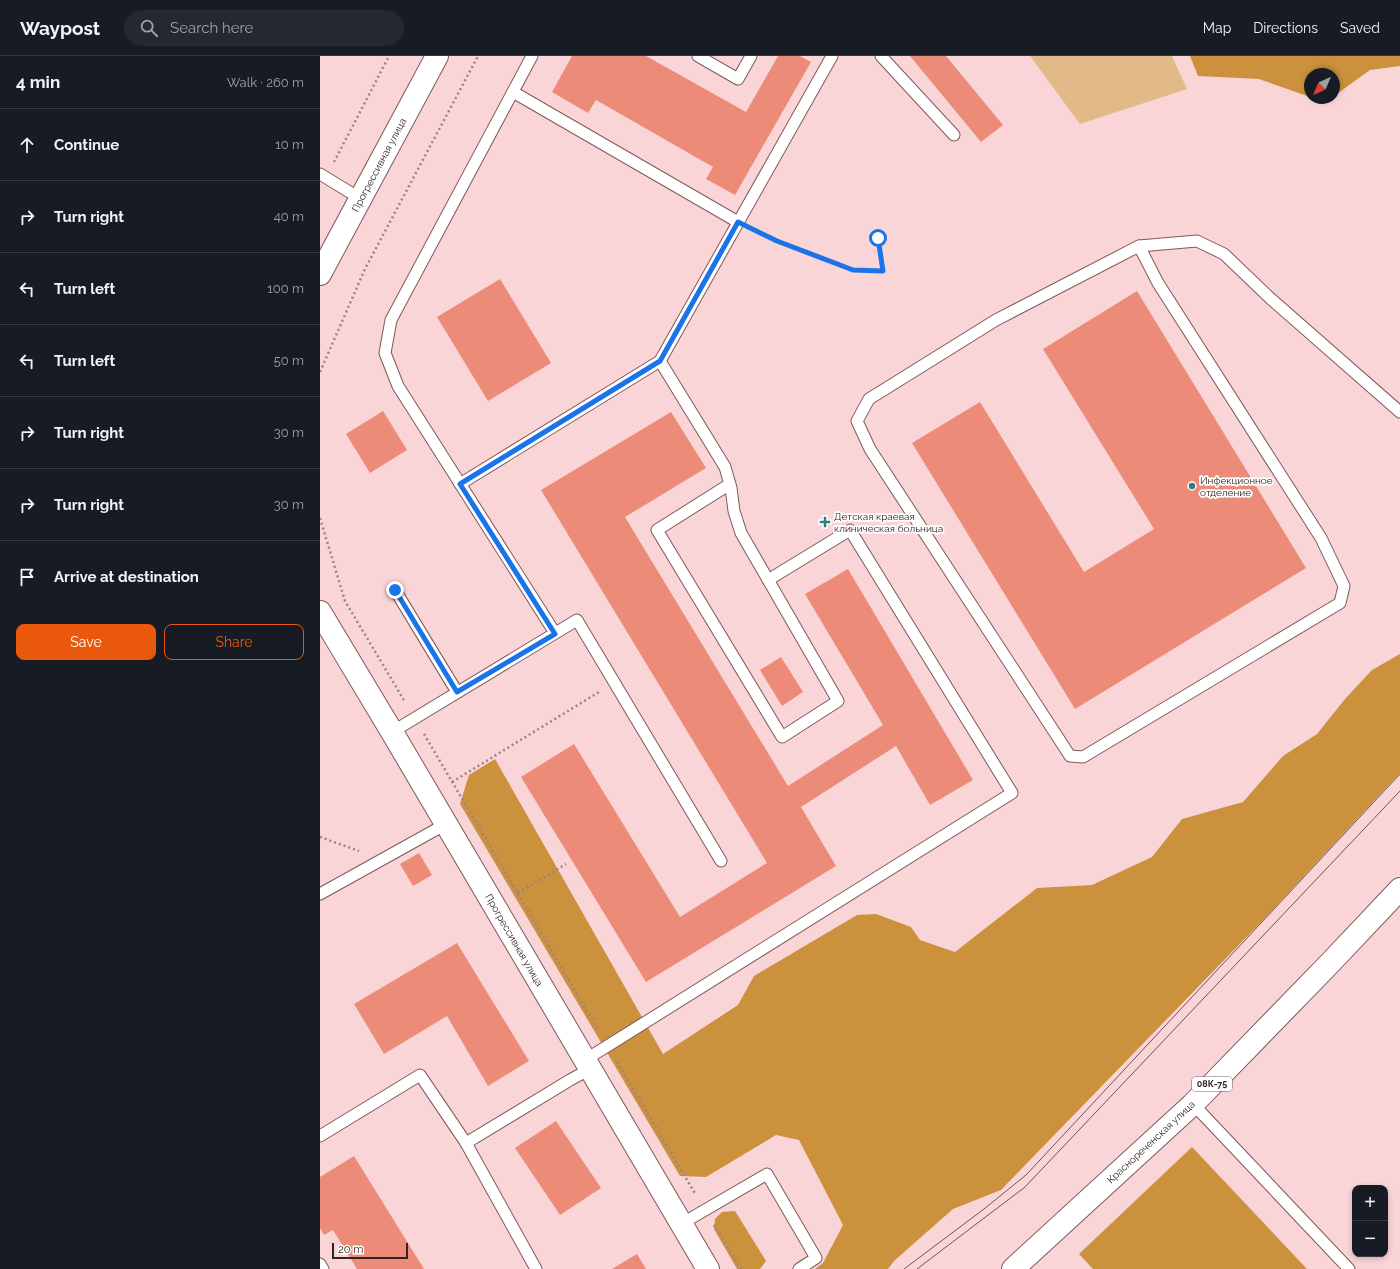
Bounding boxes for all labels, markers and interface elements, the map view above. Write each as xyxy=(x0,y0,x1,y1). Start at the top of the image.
search box xyxy=(124,10,404,46)
text: Waypost xyxy=(20,17,100,39)
icon: search xyxy=(138,17,160,39)
text: Search here xyxy=(170,19,253,37)
text: Map xyxy=(1203,20,1231,36)
text: Directions xyxy=(1253,20,1318,36)
text: Saved xyxy=(1340,20,1380,36)
north arrow xyxy=(1304,68,1340,104)
text: 4 min xyxy=(16,72,60,92)
text: Walk · 260 m xyxy=(227,75,304,90)
street label: Прогрессивная улица xyxy=(350,116,408,214)
icon: ahead xyxy=(16,134,38,156)
text: Continue xyxy=(54,136,119,154)
text: 10 m xyxy=(275,137,304,152)
icon: right xyxy=(16,206,38,228)
text: Turn right xyxy=(54,208,124,226)
text: 40 m xyxy=(274,209,304,224)
route start xyxy=(869,229,887,247)
icon: left xyxy=(16,278,38,300)
text: Turn left xyxy=(54,280,115,298)
text: 100 m xyxy=(267,281,304,296)
icon: left xyxy=(16,350,38,372)
text: Turn left xyxy=(54,352,115,370)
text: 50 m xyxy=(274,353,304,368)
icon: right xyxy=(16,422,38,444)
text: Turn right xyxy=(54,424,124,442)
text: 30 m xyxy=(274,425,304,440)
place label: Инфекционное отделение xyxy=(1200,475,1273,498)
marker: Инфекционное отделение xyxy=(1187,481,1197,491)
icon: right xyxy=(16,494,38,516)
text: Turn right xyxy=(54,496,124,514)
text: 30 m xyxy=(274,497,304,512)
place label: Детская краевая клиническая больница xyxy=(834,511,943,534)
marker: Детская краевая клиническая больница xyxy=(819,516,831,528)
icon: arrive xyxy=(16,566,38,588)
text: Arrive at destination xyxy=(54,568,199,586)
route end xyxy=(386,581,404,599)
button: Save xyxy=(16,624,156,660)
button: Share xyxy=(164,624,304,660)
street label: Прогрессивная улица xyxy=(483,892,545,988)
road number: 08К-75 xyxy=(1192,1077,1232,1091)
street label: Краснореченская улица xyxy=(1105,1098,1197,1186)
map controls xyxy=(1352,1185,1388,1257)
button: + xyxy=(1352,1185,1388,1221)
button: − xyxy=(1352,1221,1388,1257)
scale bar xyxy=(332,1241,408,1260)
text: 20 m xyxy=(338,1243,363,1256)

